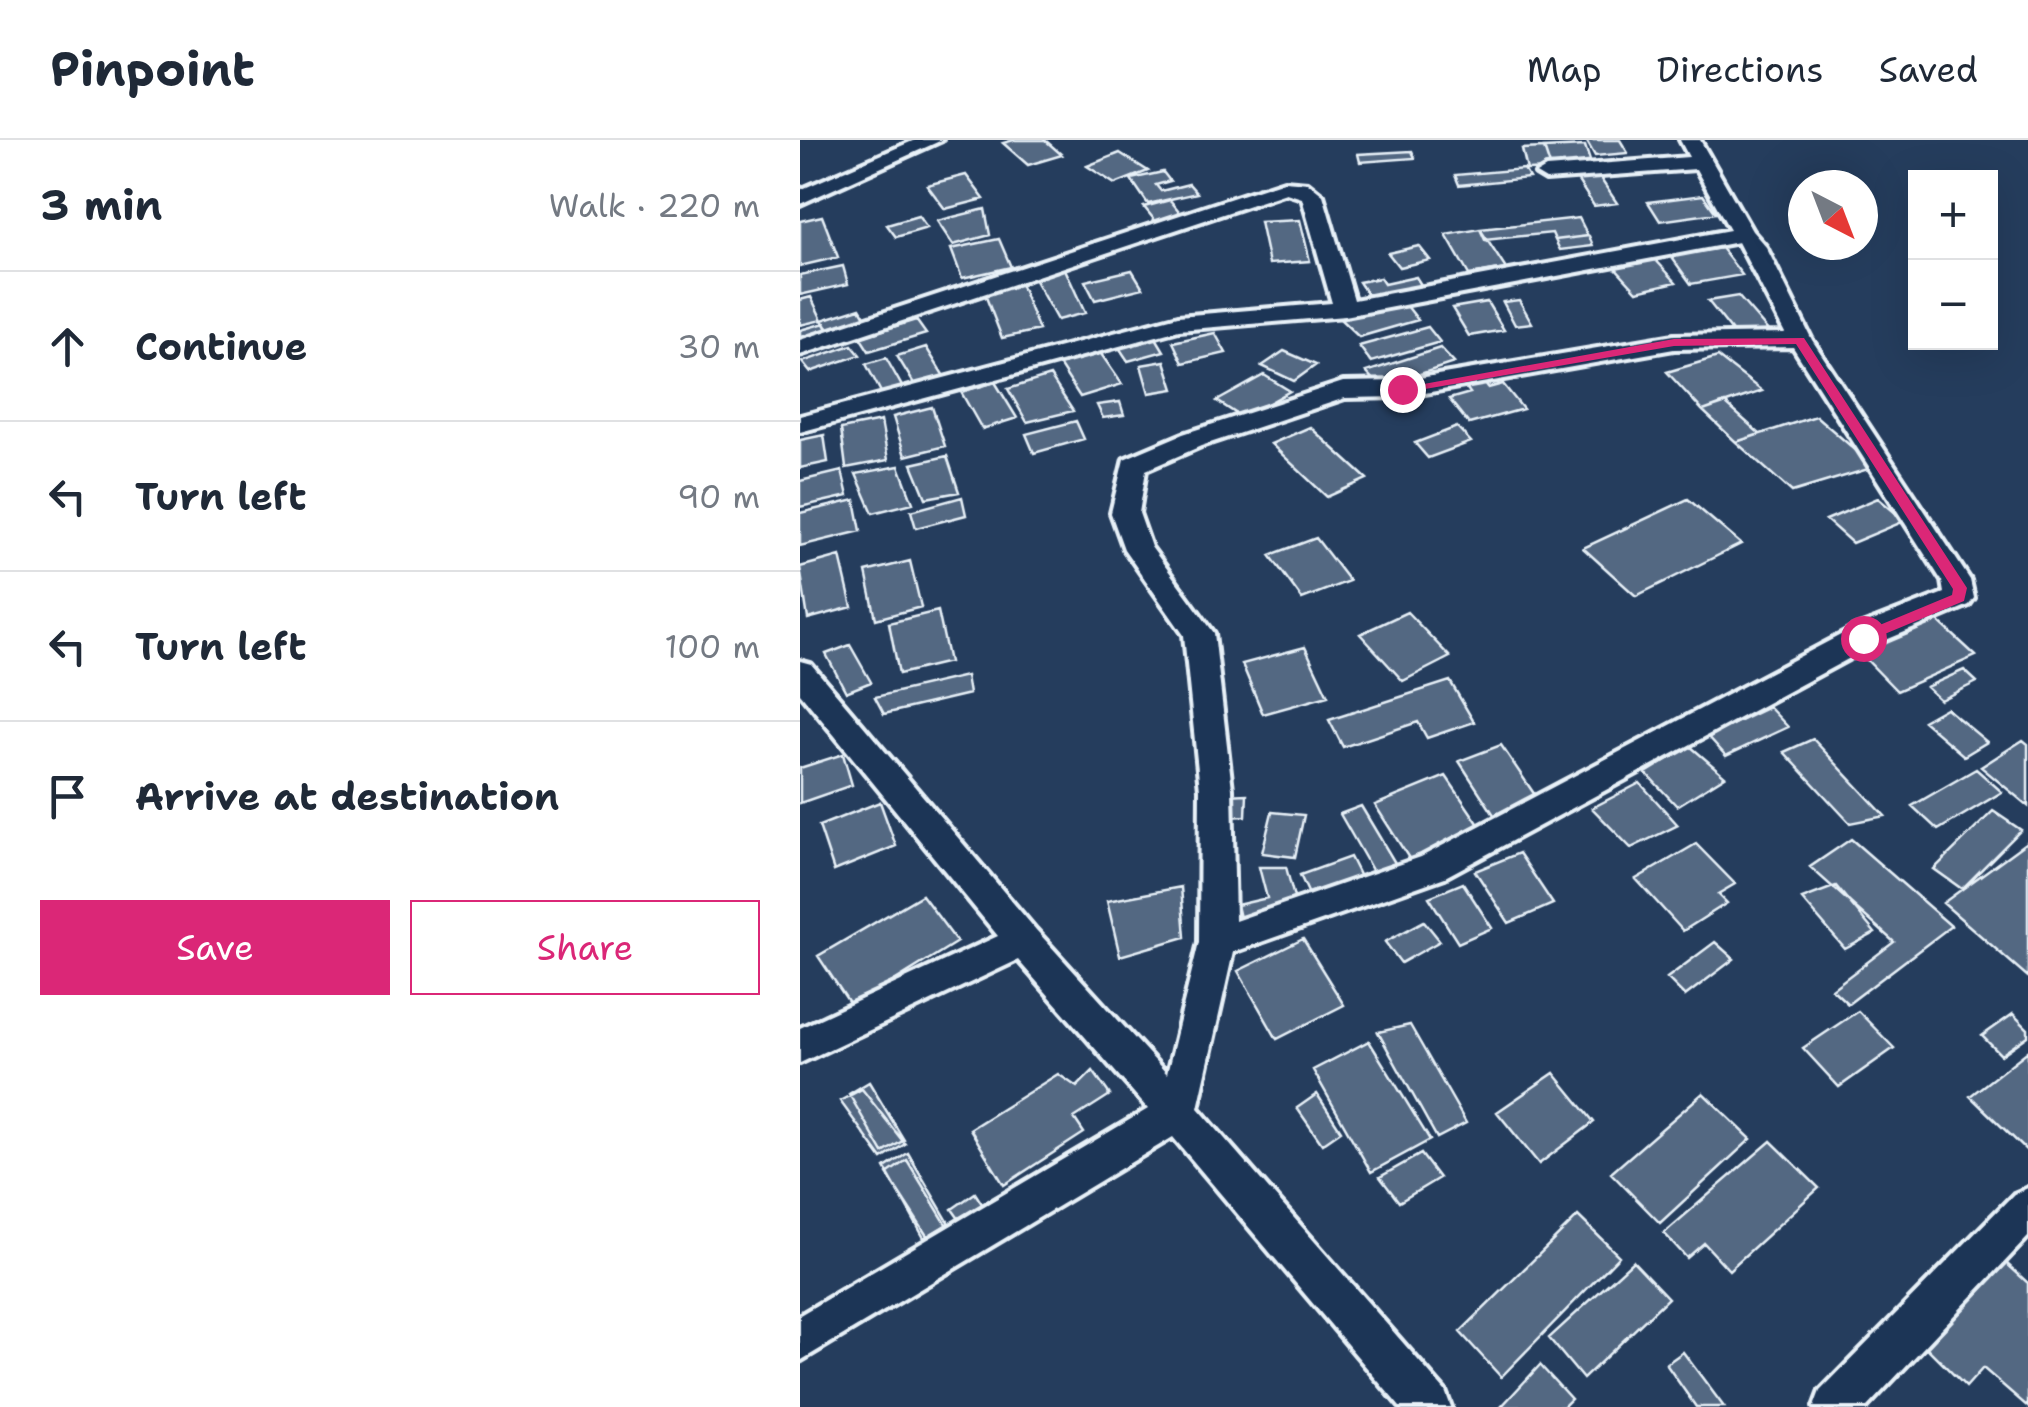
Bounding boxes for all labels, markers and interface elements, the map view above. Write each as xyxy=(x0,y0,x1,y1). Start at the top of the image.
text: Pinpoint xyxy=(50,37,255,101)
text: Map xyxy=(1527,46,1602,93)
text: Directions xyxy=(1657,46,1824,93)
text: Saved xyxy=(1879,46,1978,93)
north arrow xyxy=(1788,170,1878,260)
map controls xyxy=(1908,170,1998,350)
button: + xyxy=(1908,170,1998,260)
text: 3 min xyxy=(40,177,162,233)
text: Walk · 220 m xyxy=(549,184,760,227)
button: − xyxy=(1908,260,1998,350)
icon: ahead xyxy=(40,319,95,374)
text: Continue xyxy=(135,321,307,372)
text: 30 m xyxy=(677,325,760,368)
route end xyxy=(1380,367,1426,413)
icon: left xyxy=(40,469,95,524)
text: Turn left xyxy=(135,471,307,522)
text: 90 m xyxy=(677,475,760,518)
route start xyxy=(1841,616,1887,662)
icon: left xyxy=(40,619,95,674)
text: Turn left xyxy=(135,621,307,672)
text: 100 m xyxy=(664,625,760,668)
icon: arrive xyxy=(40,769,95,824)
text: Arrive at destination xyxy=(135,771,559,822)
button: Save xyxy=(40,900,390,995)
button: Share xyxy=(410,900,760,995)

